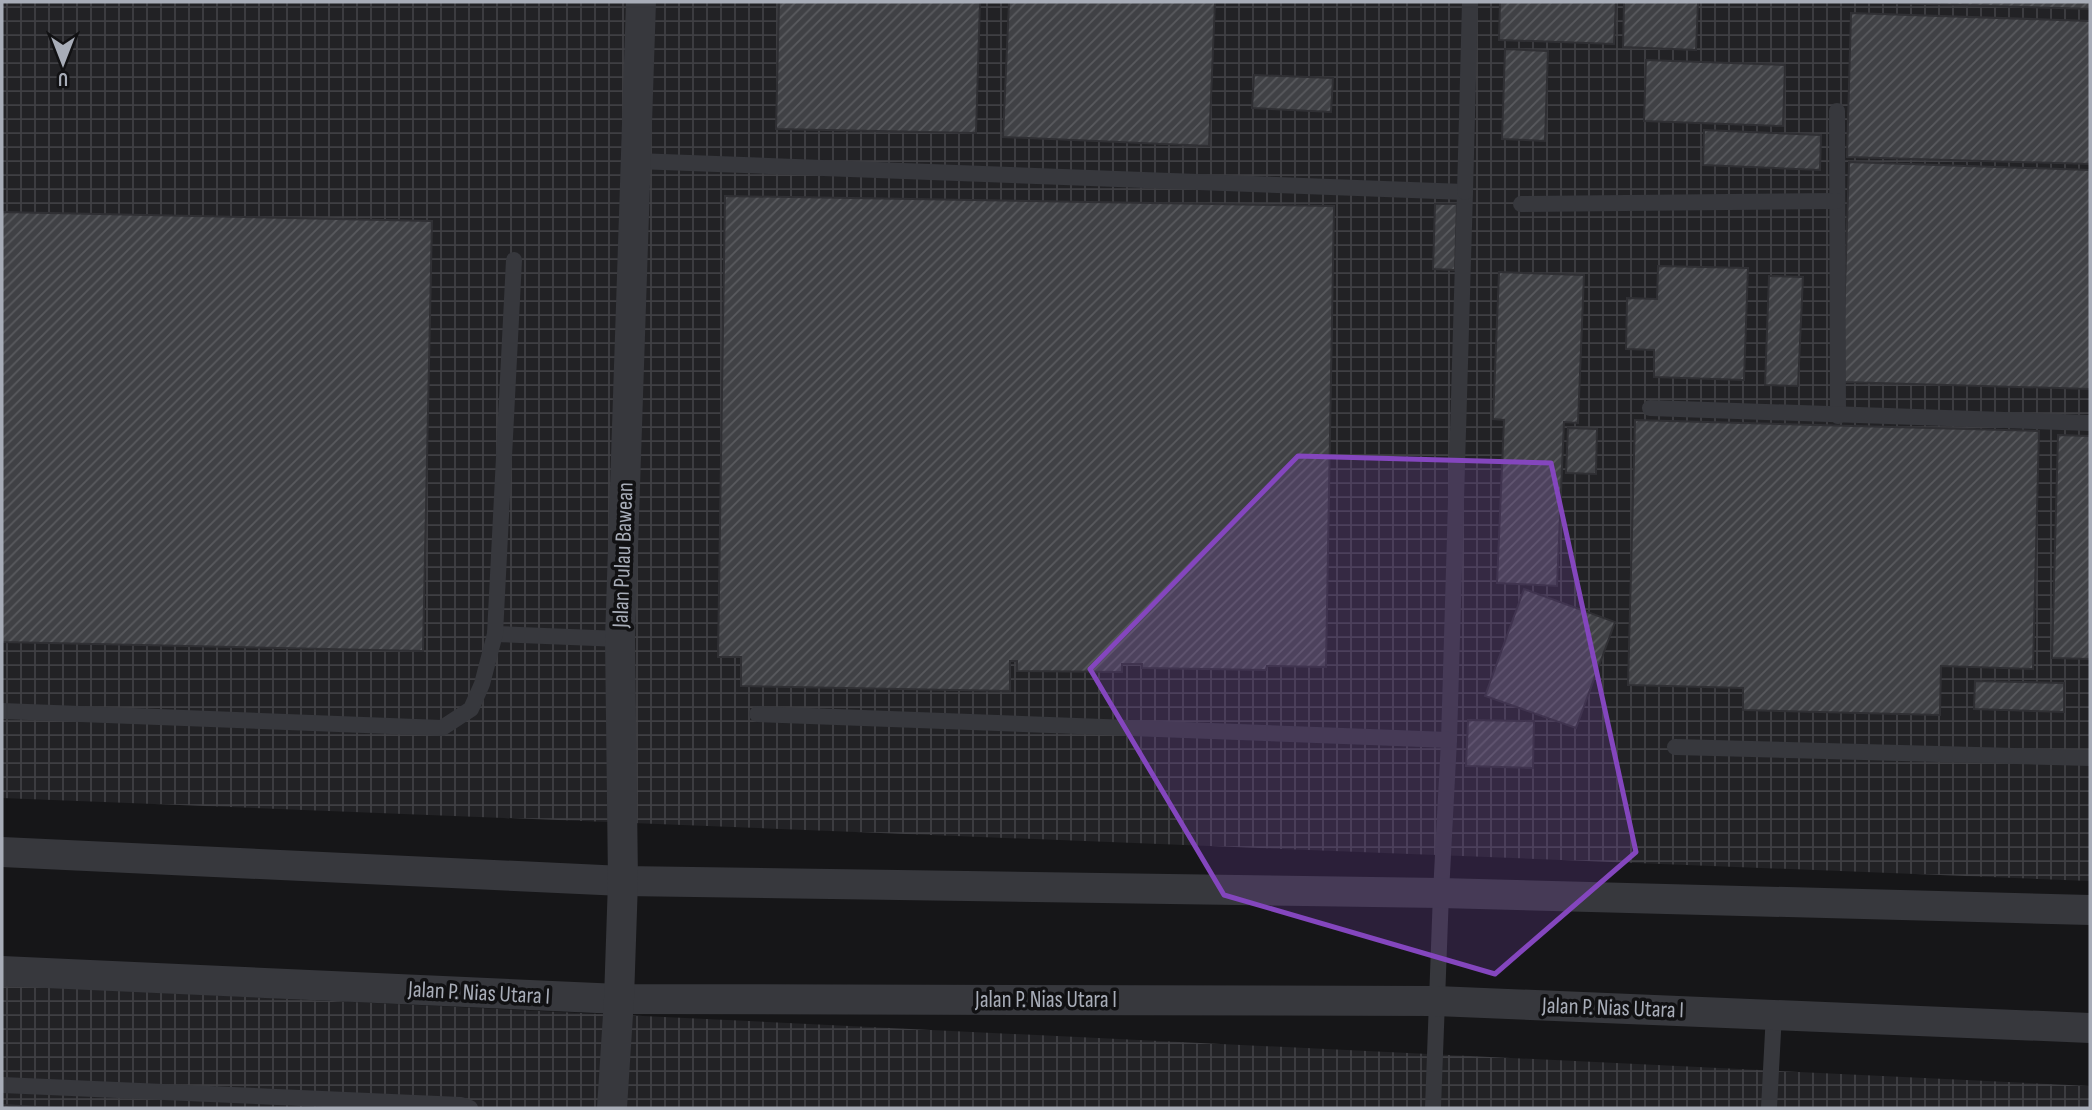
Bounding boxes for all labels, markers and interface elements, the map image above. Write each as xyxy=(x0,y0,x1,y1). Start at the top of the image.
north arrow xyxy=(28,28,98,98)
text: U xyxy=(58,67,68,90)
street label: Jalan Pulau Bawean xyxy=(606,482,640,629)
street label: Jalan P. Nias Utara I xyxy=(406,975,551,1011)
street label: Jalan P. Nias Utara I xyxy=(974,986,1117,1014)
street label: Jalan P. Nias Utara I xyxy=(1541,991,1684,1024)

